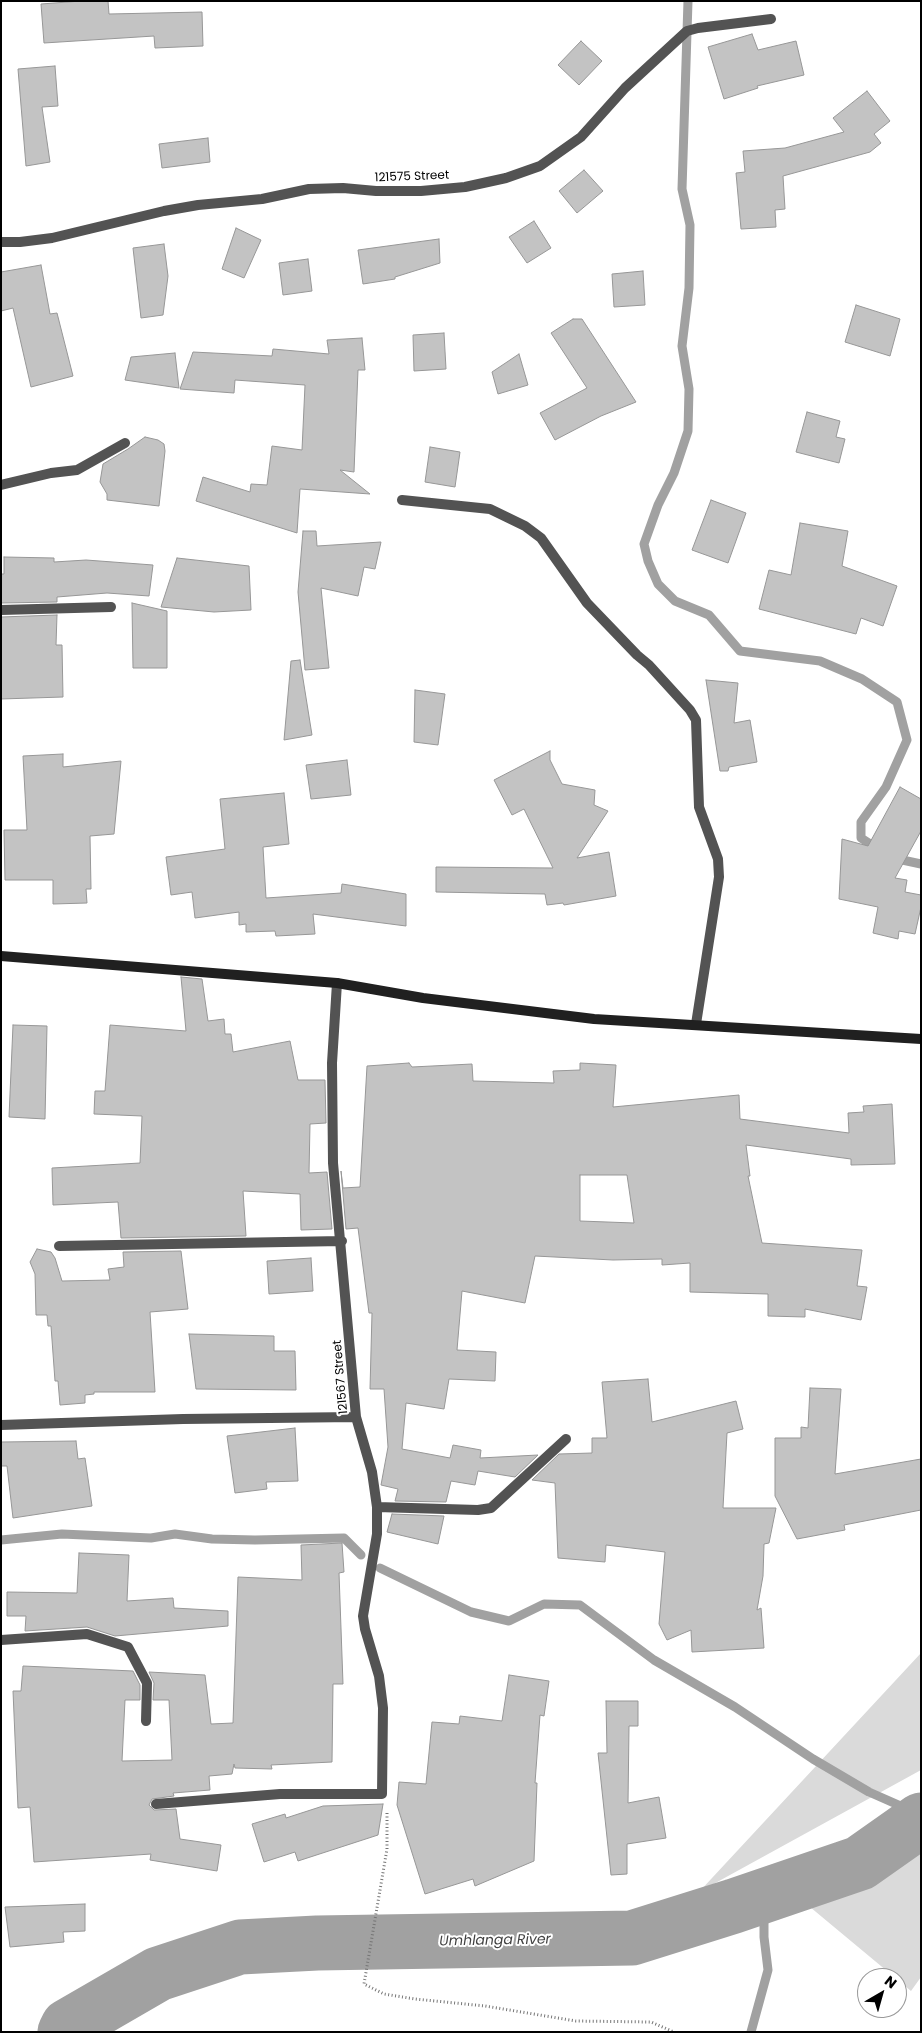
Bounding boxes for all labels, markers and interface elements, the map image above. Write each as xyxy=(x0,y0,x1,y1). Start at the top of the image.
street label: 121575 Street xyxy=(374,169,450,185)
street label: 121567 Street xyxy=(331,1339,351,1415)
water label: Umhlanga River xyxy=(439,1932,551,1950)
north arrow xyxy=(857,1968,907,2018)
text: N xyxy=(880,1971,901,1993)

